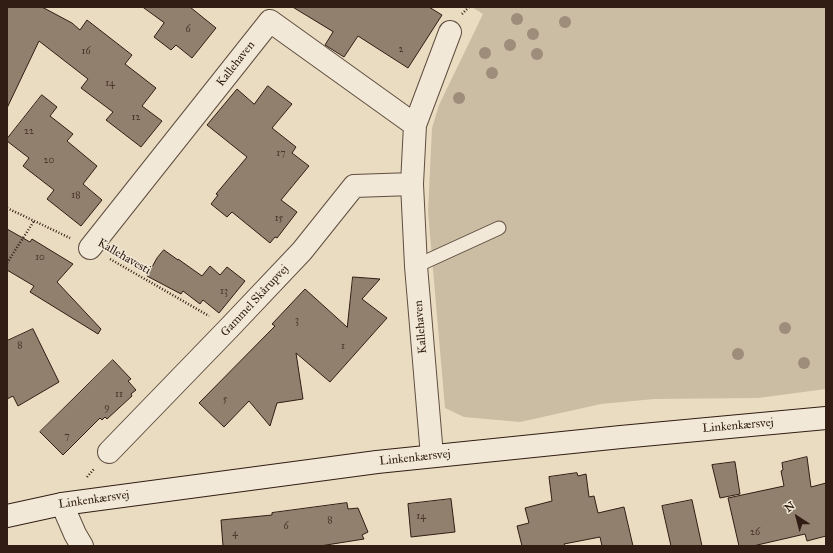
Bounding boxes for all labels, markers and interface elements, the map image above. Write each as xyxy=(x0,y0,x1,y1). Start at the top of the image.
house number: 6 xyxy=(185,24,191,36)
street label: Kallehaven xyxy=(214,38,258,90)
house number: 2 xyxy=(399,44,403,56)
house number: 16 xyxy=(81,46,91,58)
house number: 14 xyxy=(105,78,115,90)
house number: 12 xyxy=(132,112,140,124)
house number: 22 xyxy=(24,126,34,138)
house number: 17 xyxy=(276,148,286,160)
house number: 20 xyxy=(44,155,54,167)
house number: 18 xyxy=(71,190,81,202)
house number: 15 xyxy=(275,213,283,225)
street label: Kallehavesti xyxy=(95,236,153,278)
house number: 10 xyxy=(35,252,45,264)
street label: Gammel Skårupvej xyxy=(218,262,292,340)
house number: 13 xyxy=(220,286,228,298)
street label: Kallehaven xyxy=(411,300,431,354)
house number: 3 xyxy=(295,315,299,327)
house number: 8 xyxy=(17,340,23,352)
house number: 1 xyxy=(341,341,345,353)
house number: 11 xyxy=(115,389,123,401)
house number: 5 xyxy=(223,394,227,406)
house number: 9 xyxy=(104,402,110,414)
street label: Linkenkærsvej xyxy=(702,416,774,436)
house number: 7 xyxy=(64,431,70,443)
street label: Linkenkærsvej xyxy=(379,447,451,469)
street label: Linkenkærsvej xyxy=(58,488,130,512)
north arrow xyxy=(777,497,817,537)
text: N xyxy=(782,499,797,515)
house number: 14 xyxy=(416,511,426,523)
house number: 8 xyxy=(327,515,333,527)
house number: 6 xyxy=(283,521,289,533)
house number: 26 xyxy=(750,527,760,539)
house number: 4 xyxy=(232,528,238,540)

